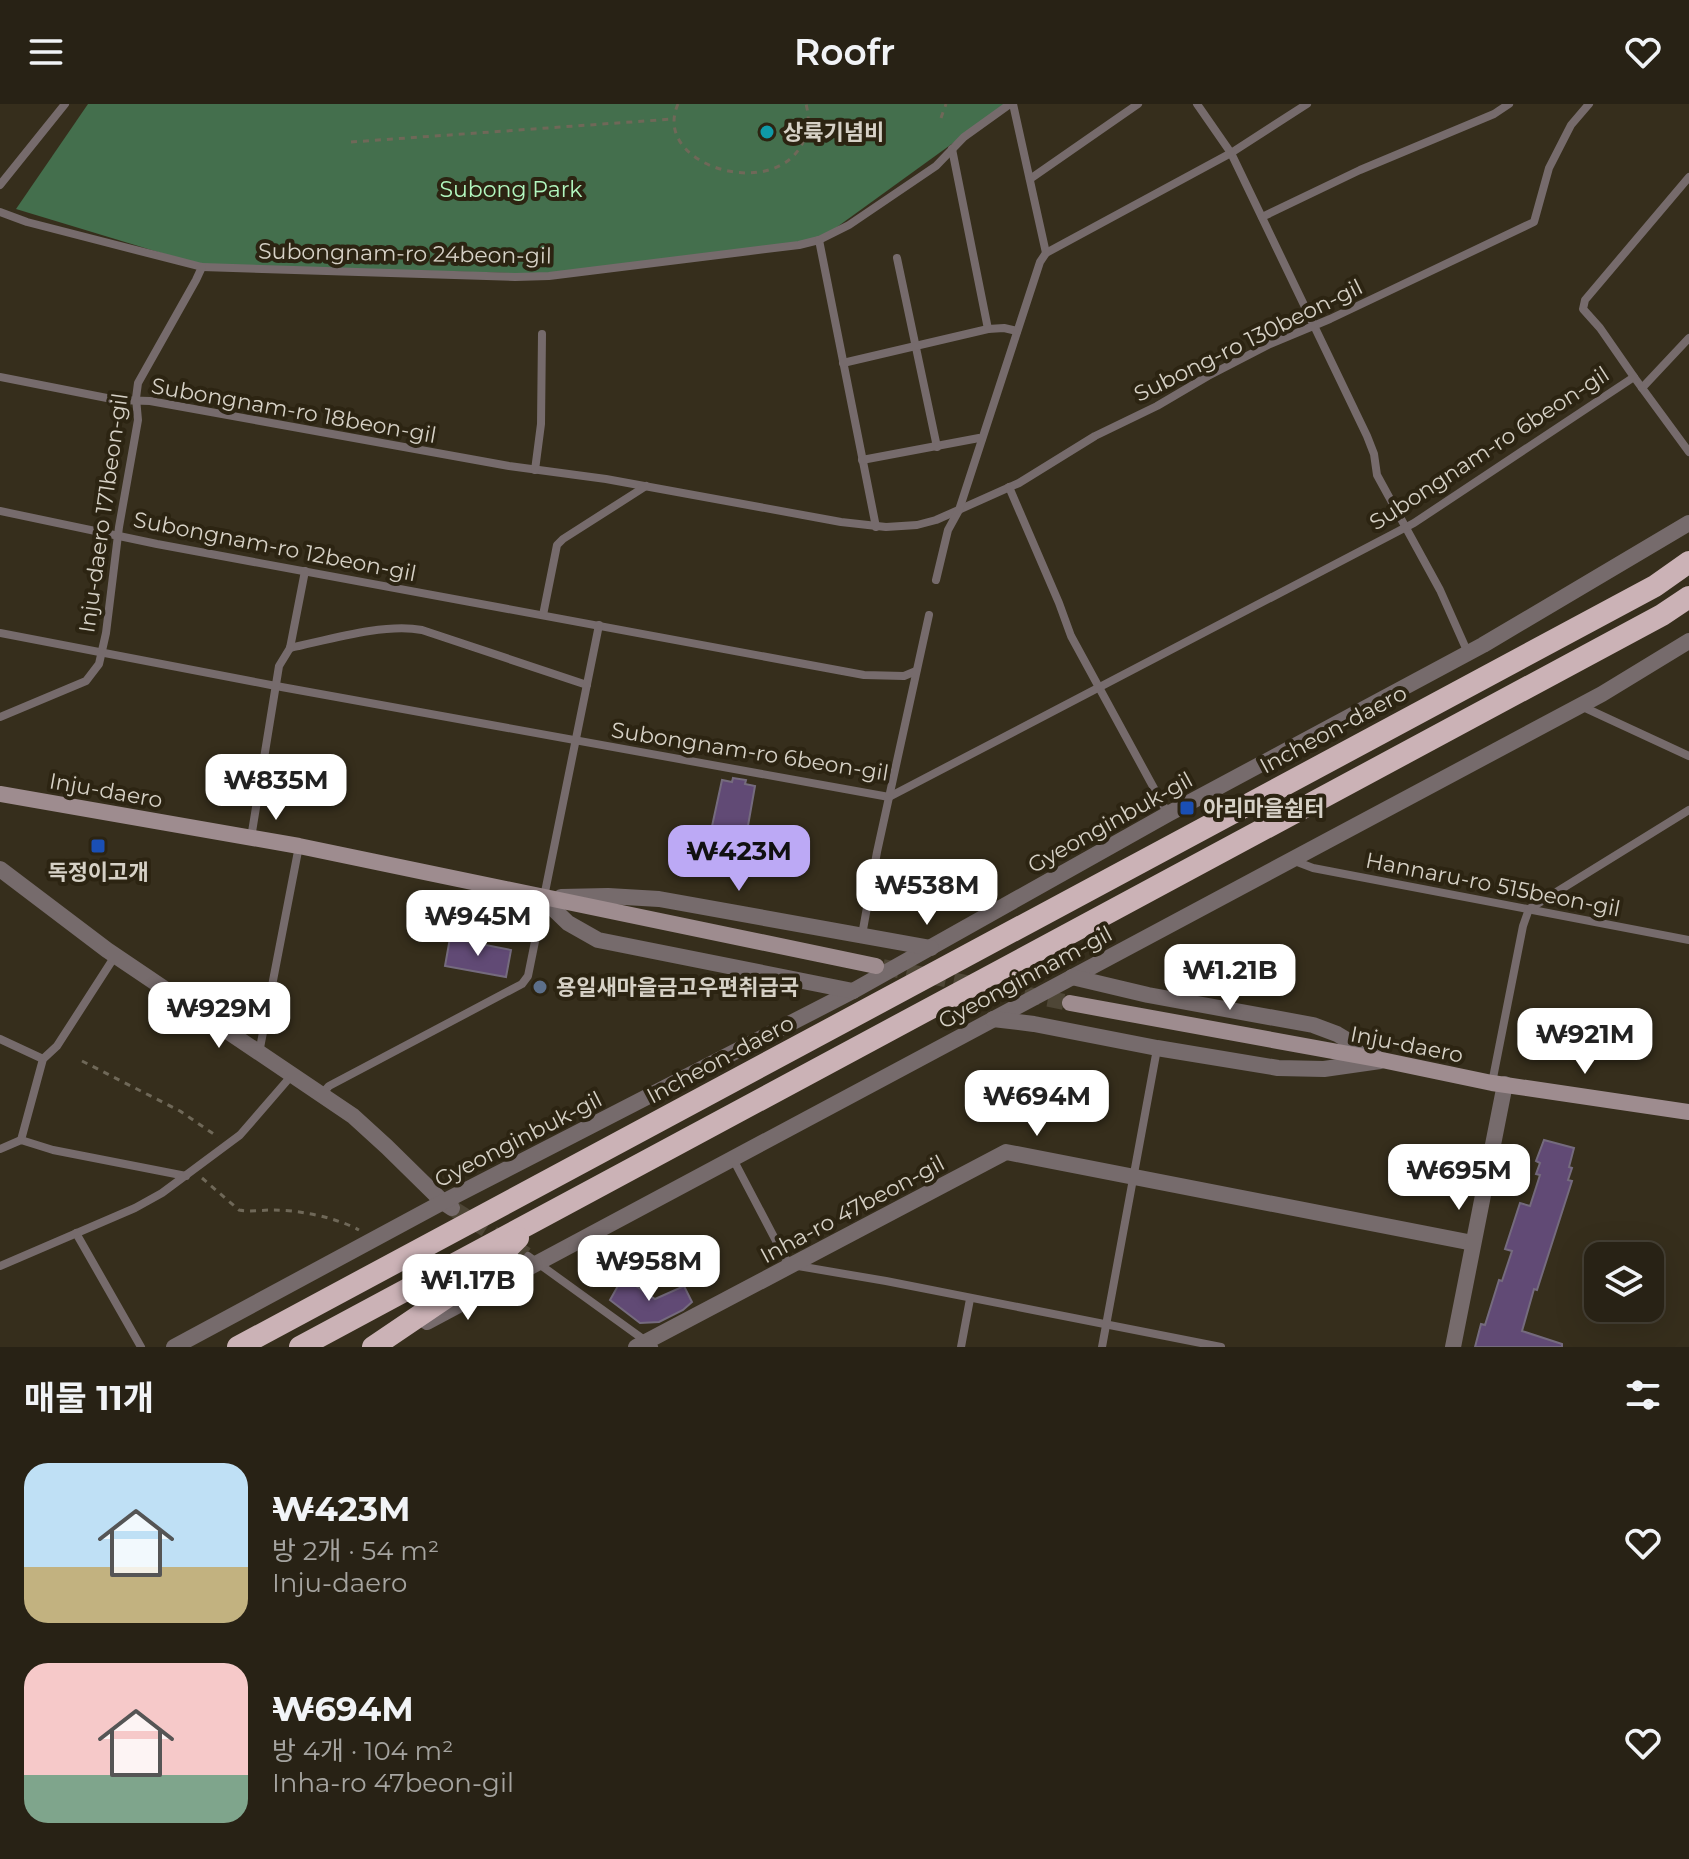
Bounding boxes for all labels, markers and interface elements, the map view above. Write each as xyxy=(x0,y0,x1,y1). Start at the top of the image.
icon: menu xyxy=(24,30,68,74)
text: Roofr xyxy=(794,30,895,74)
icon: heart xyxy=(1621,30,1665,74)
place label: 상륙기념비 xyxy=(783,119,884,146)
marker: 상륙기념비 xyxy=(758,123,776,141)
park label: Subong Park xyxy=(440,176,583,203)
street label: Subongnam-ro 24beon-gil xyxy=(258,237,552,270)
street label: Subong-ro 130beon-gil xyxy=(1130,273,1367,408)
street label: Subongnam-ro 6beon-gil xyxy=(1364,361,1614,536)
street label: Subongnam-ro 18beon-gil xyxy=(149,372,439,449)
street label: Inju-daero 171beon-gil xyxy=(73,392,134,635)
street label: Subongnam-ro 12beon-gil xyxy=(131,506,419,587)
street label: Incheon-daero xyxy=(1255,679,1411,780)
street label: Subongnam-ro 6beon-gil xyxy=(609,716,891,787)
pin: ₩835M xyxy=(220,754,332,822)
text: ₩835M xyxy=(223,764,329,796)
street label: Gyeonginbuk-gil xyxy=(1023,766,1197,879)
street label: Inju-daero xyxy=(47,767,165,814)
place label: 아리마을쉼터 xyxy=(1203,795,1324,822)
marker: 아리마을쉼터 xyxy=(1178,799,1196,817)
pin: ₩423M xyxy=(683,825,795,893)
text: ₩423M xyxy=(686,835,792,867)
marker: 독정이고개 xyxy=(89,837,107,855)
street label: Hannaru-ro 515beon-gil xyxy=(1363,847,1623,922)
place label: 독정이고개 xyxy=(47,859,149,886)
pin: ₩538M xyxy=(871,859,983,927)
text: ₩538M xyxy=(874,869,980,901)
pin: ₩945M xyxy=(422,890,534,958)
text: ₩945M xyxy=(424,900,532,932)
street label: Gyeonginnam-gil xyxy=(934,920,1117,1035)
pin: ₩1.21B xyxy=(1165,944,1295,1012)
text: ₩1.21B xyxy=(1182,954,1278,986)
place label: 용일새마을금고우편취급국 xyxy=(556,974,799,1001)
marker: 용일새마을금고우편취급국 xyxy=(531,978,549,996)
pin: ₩929M xyxy=(163,982,275,1050)
text: ₩929M xyxy=(166,992,272,1024)
pin: ₩921M xyxy=(1529,1008,1641,1076)
street label: Incheon-daero xyxy=(642,1009,798,1110)
text: ₩921M xyxy=(1535,1018,1635,1050)
street label: Inju-daero xyxy=(1348,1020,1466,1069)
pin: ₩694M xyxy=(981,1070,1093,1138)
text: ₩694M xyxy=(983,1080,1091,1112)
street label: Gyeonginbuk-gil xyxy=(430,1086,606,1193)
pin: ₩695M xyxy=(1403,1144,1515,1212)
street label: Inha-ro 47beon-gil xyxy=(756,1149,949,1269)
text: ₩695M xyxy=(1406,1154,1512,1186)
pin: ₩958M xyxy=(593,1235,705,1303)
map controls xyxy=(1584,1242,1664,1322)
button: layers xyxy=(1584,1242,1664,1322)
text: ₩958M xyxy=(596,1245,702,1277)
pin: ₩1.17B xyxy=(403,1254,533,1322)
text: ₩1.17B xyxy=(420,1264,516,1296)
icon: filters xyxy=(1621,1373,1665,1417)
text: 매물 11개 xyxy=(24,1377,154,1419)
text: ₩423M xyxy=(272,1488,410,1530)
icon: home xyxy=(88,1495,184,1591)
icon: heart xyxy=(1621,1521,1665,1565)
text: 방 2개 · 54 m² xyxy=(272,1535,439,1567)
text: Inju-daero xyxy=(272,1567,407,1599)
text: ₩694M xyxy=(272,1688,414,1730)
icon: home xyxy=(88,1695,184,1791)
icon: heart xyxy=(1621,1721,1665,1765)
text: 방 4개 · 104 m² xyxy=(272,1735,453,1767)
text: Inha-ro 47beon-gil xyxy=(272,1767,514,1799)

